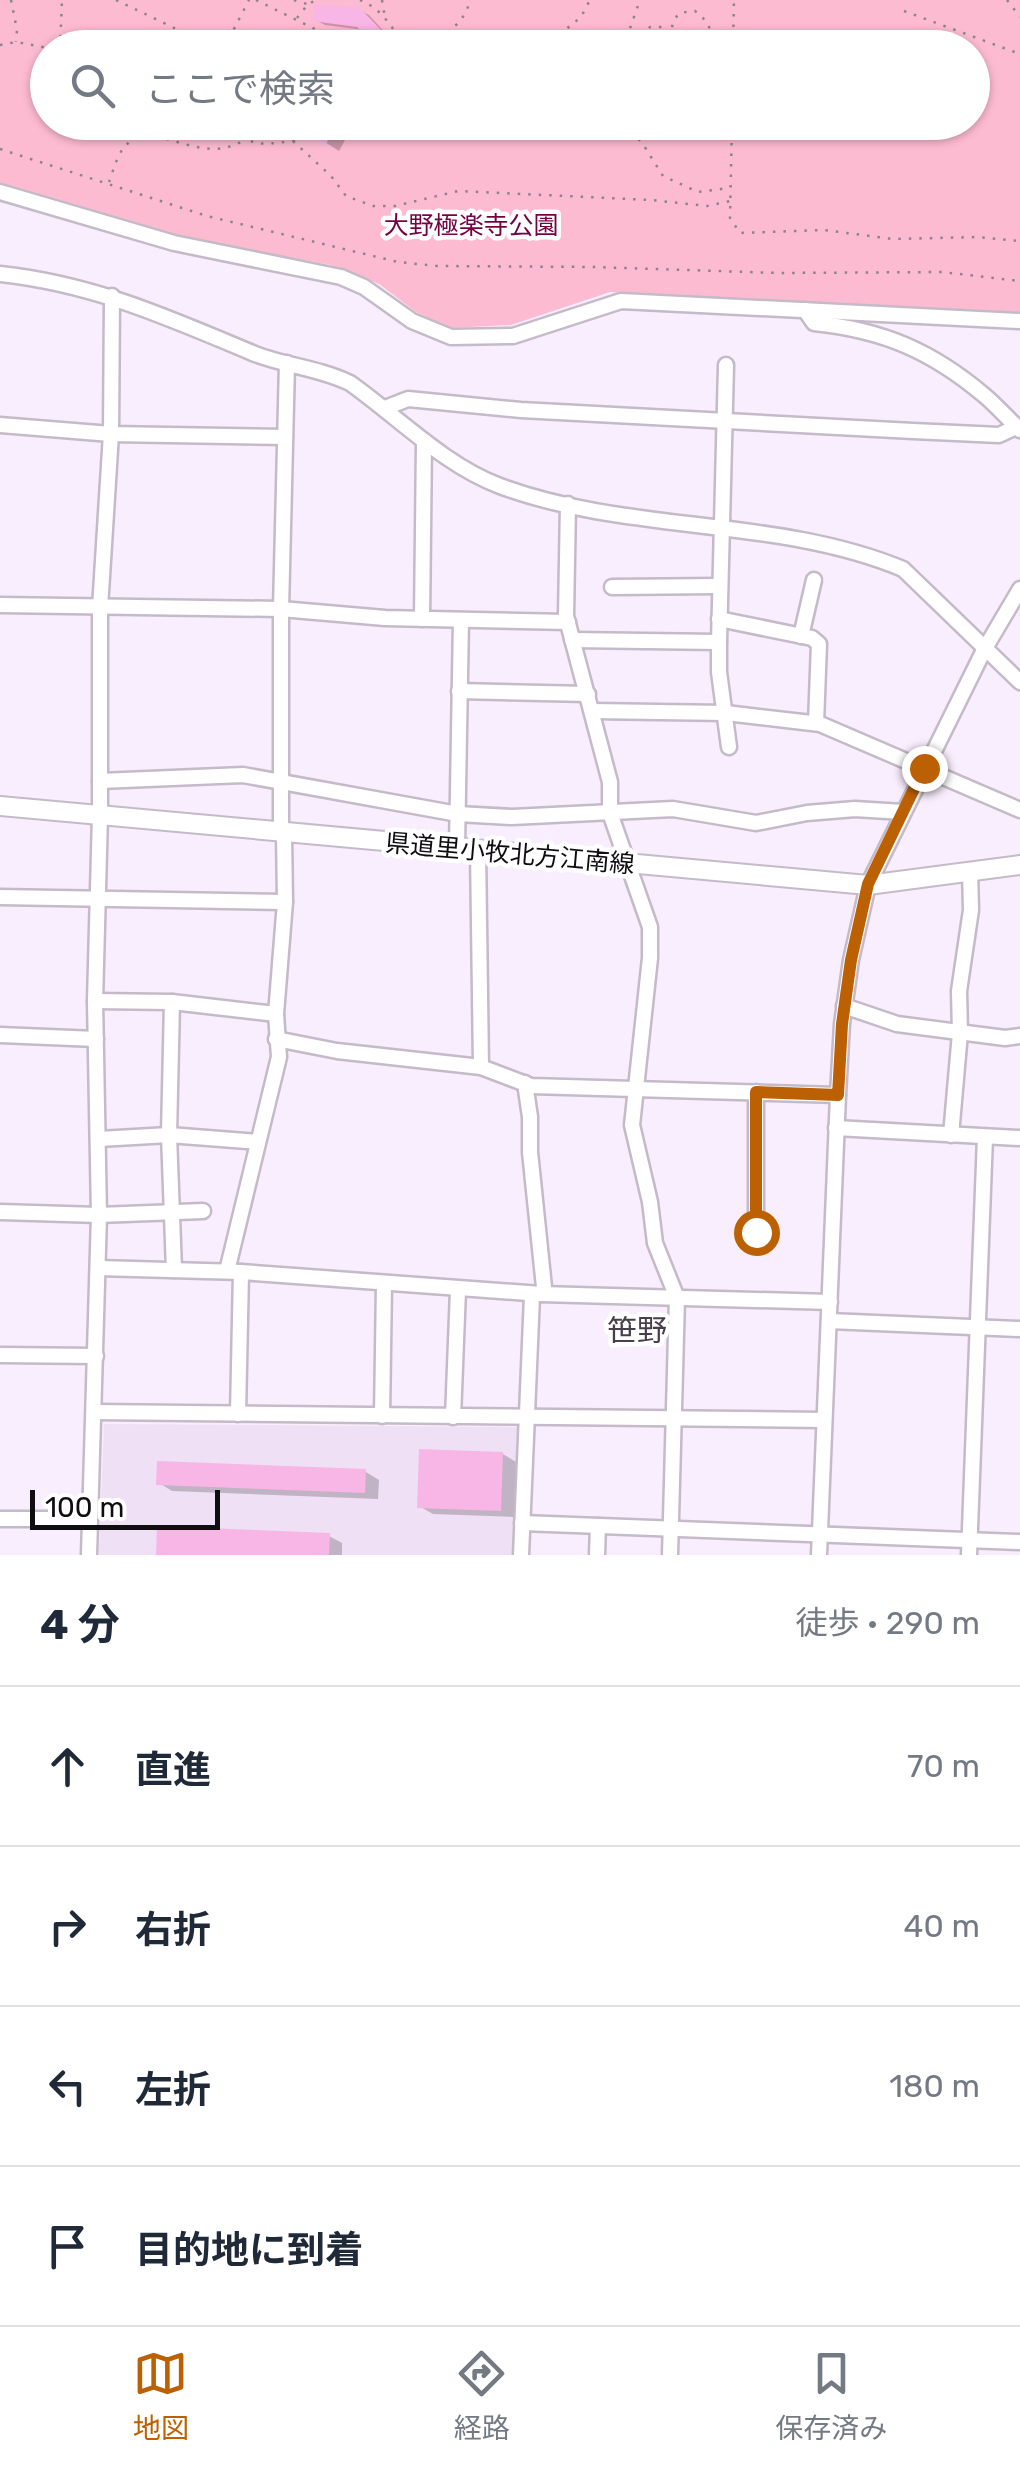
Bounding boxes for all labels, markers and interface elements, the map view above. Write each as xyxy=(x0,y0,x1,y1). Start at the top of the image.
search box xyxy=(30,30,990,140)
icon: search xyxy=(65,58,120,113)
text: ここで検索 xyxy=(145,66,335,112)
park label: 大野極楽寺公園 xyxy=(383,211,559,240)
route end xyxy=(902,746,948,792)
street label: 県道里小牧北方江南線 xyxy=(384,828,636,879)
route start xyxy=(734,1210,780,1256)
district label: 笹野 xyxy=(607,1313,667,1349)
scale bar xyxy=(30,1485,220,1530)
text: 100 m xyxy=(45,1491,124,1524)
text: 4 分 xyxy=(40,1600,120,1650)
text: 徒歩 · 290 m xyxy=(795,1604,980,1642)
icon: ahead xyxy=(40,1739,95,1794)
text: 直進 xyxy=(135,1747,211,1793)
text: 70 m xyxy=(907,1747,980,1785)
icon: right xyxy=(40,1899,95,1954)
text: 右折 xyxy=(135,1907,211,1953)
text: 40 m xyxy=(904,1907,980,1945)
icon: left xyxy=(40,2059,95,2114)
text: 左折 xyxy=(135,2067,211,2113)
text: 180 m xyxy=(889,2067,980,2105)
icon: arrive xyxy=(40,2219,95,2274)
text: 目的地に到着 xyxy=(135,2227,363,2273)
tab: 地図 xyxy=(133,2346,189,2446)
tab: 経路 xyxy=(454,2346,510,2446)
tab: 保存済み xyxy=(775,2346,887,2446)

